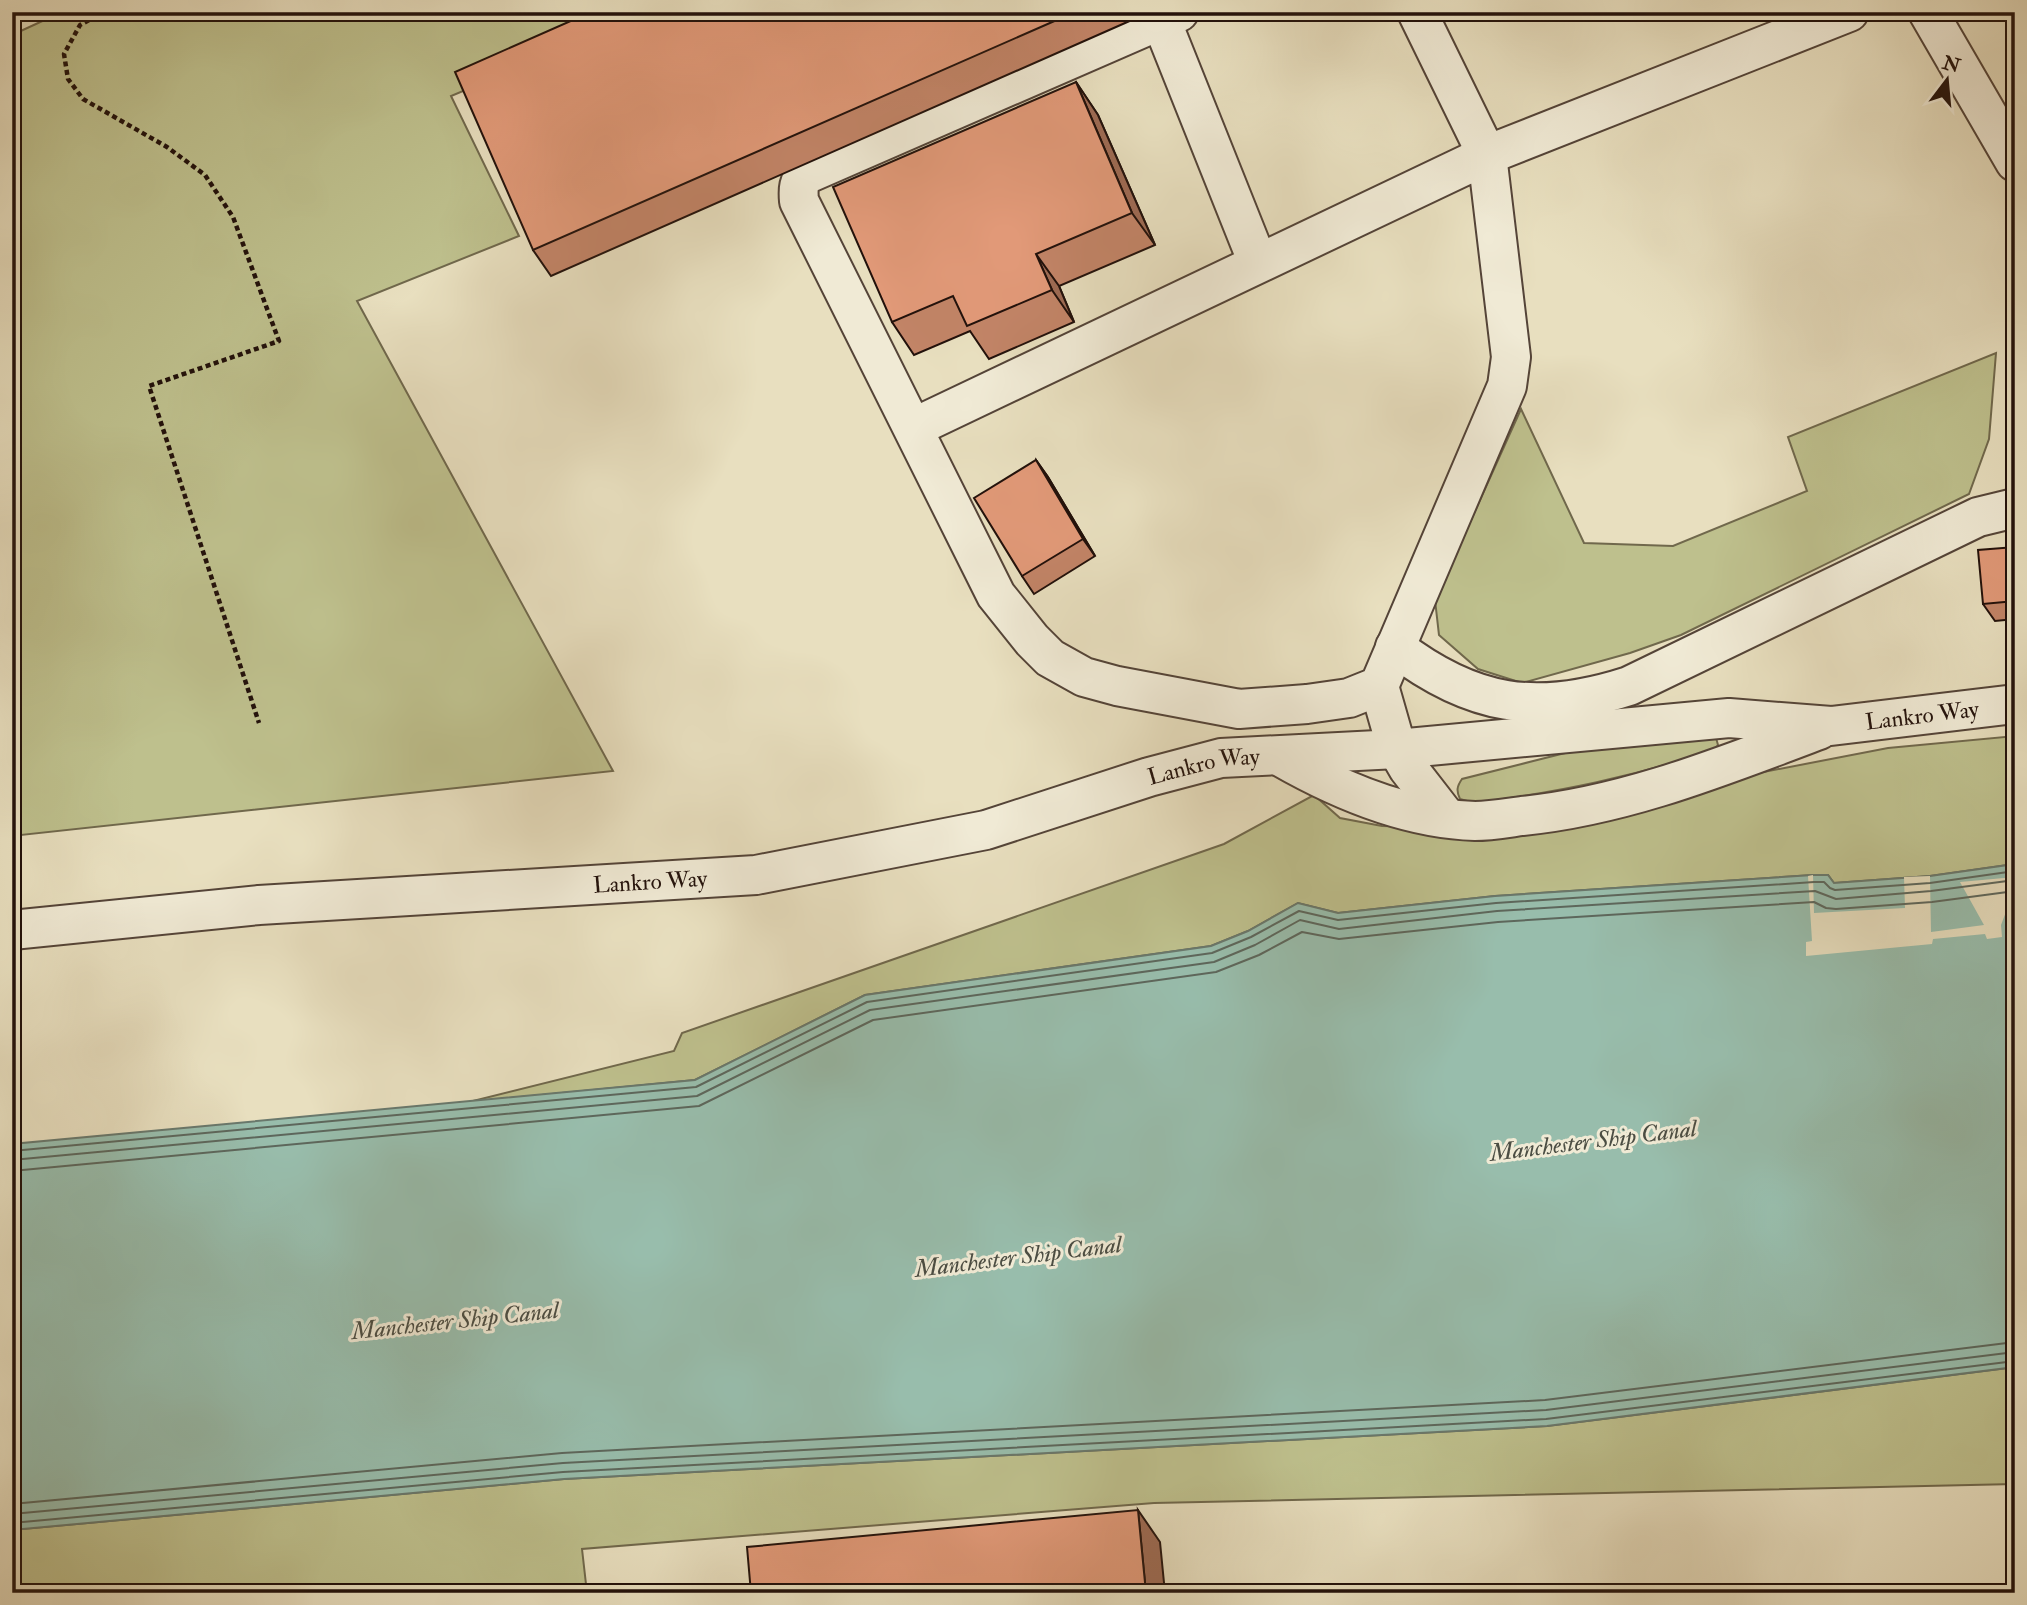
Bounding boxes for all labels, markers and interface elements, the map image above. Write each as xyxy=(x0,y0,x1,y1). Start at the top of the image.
north arrow xyxy=(1912,46,1982,116)
text: N xyxy=(1939,50,1964,79)
street label: Lankro Way xyxy=(1864,694,1981,736)
street label: Lankro Way xyxy=(1144,741,1261,791)
street label: Lankro Way xyxy=(592,863,709,899)
water label: Manchester Ship Canal xyxy=(1486,1113,1700,1169)
water label: Manchester Ship Canal xyxy=(911,1229,1125,1285)
water label: Manchester Ship Canal xyxy=(348,1294,562,1347)

